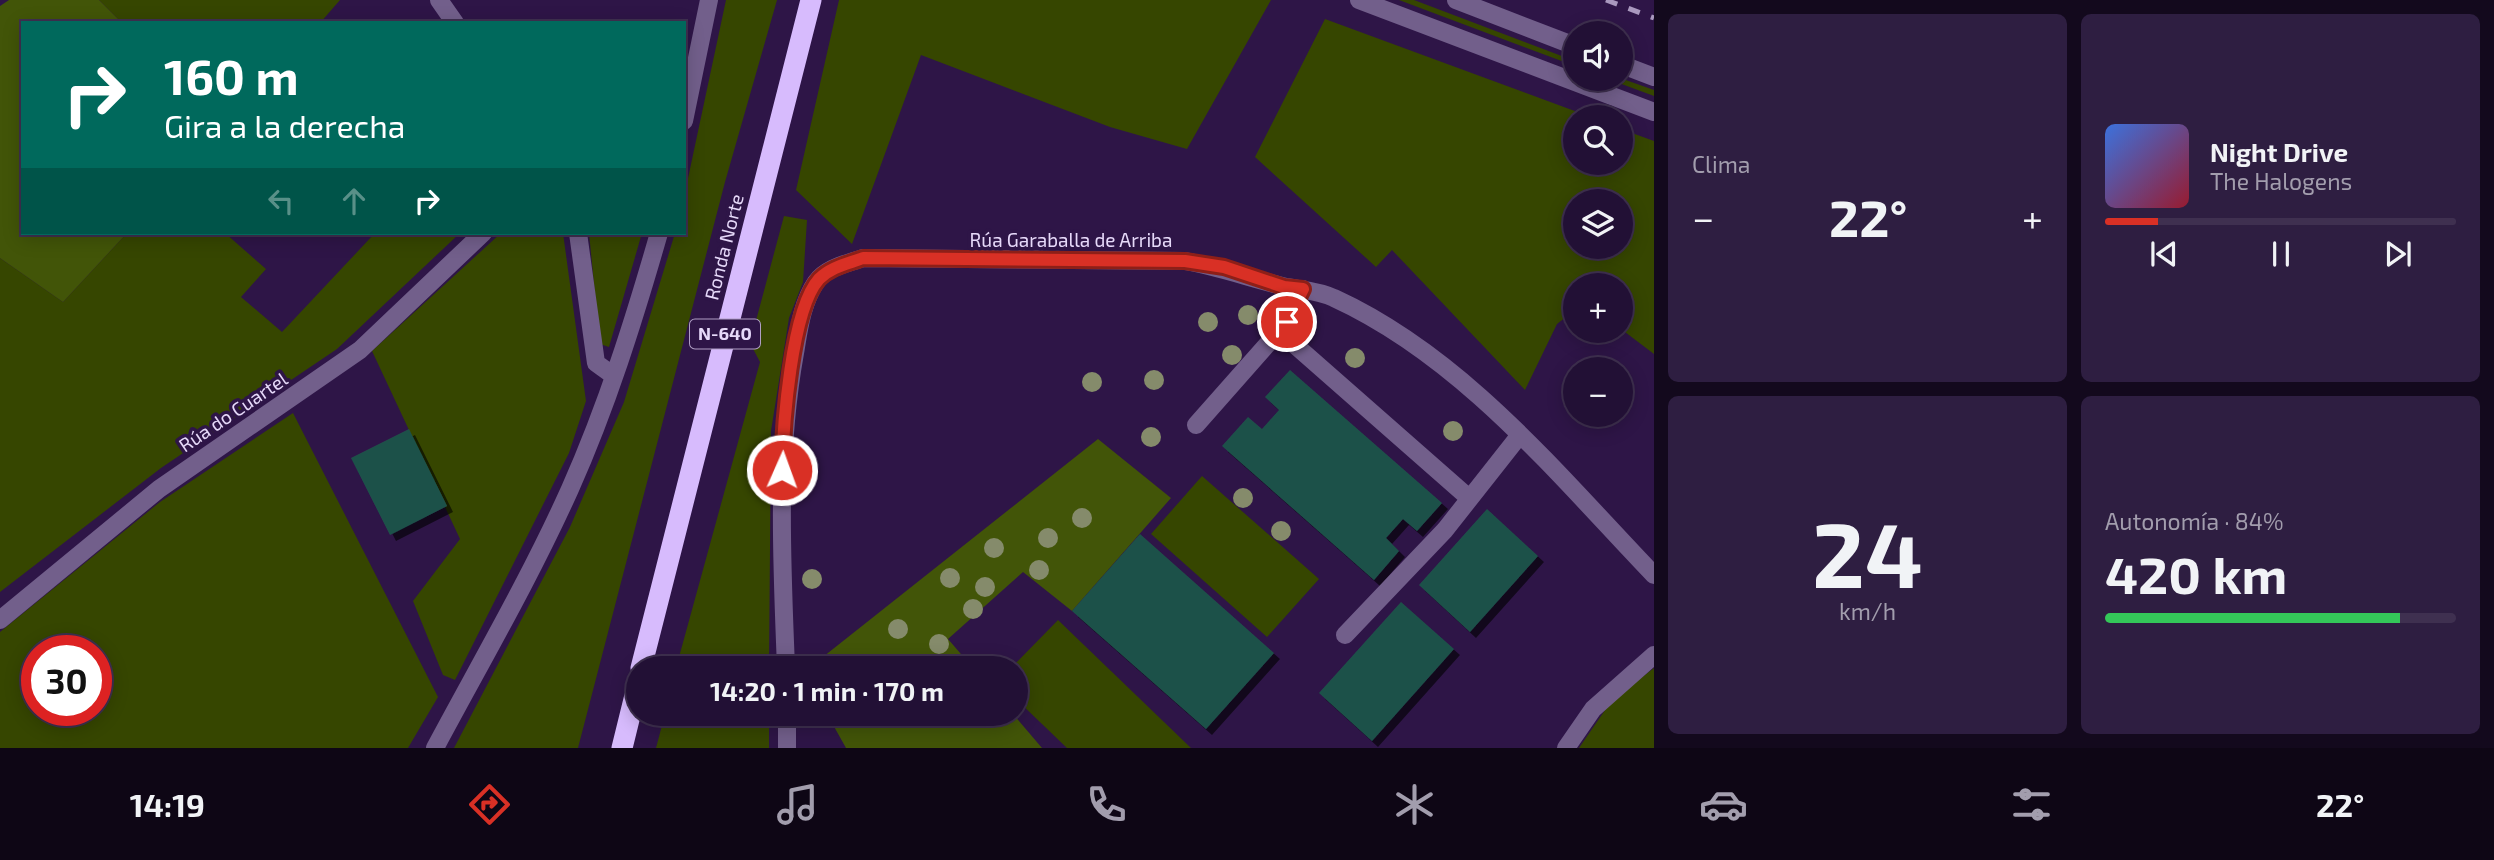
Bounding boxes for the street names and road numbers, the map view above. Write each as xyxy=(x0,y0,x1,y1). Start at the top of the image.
street label: Ronda Norte xyxy=(699,192,748,302)
street label: Rúa Garaballa de Arriba xyxy=(970,228,1172,251)
road number: N-640 xyxy=(690,320,760,348)
street label: Rúa do Cuartel xyxy=(174,367,292,456)

